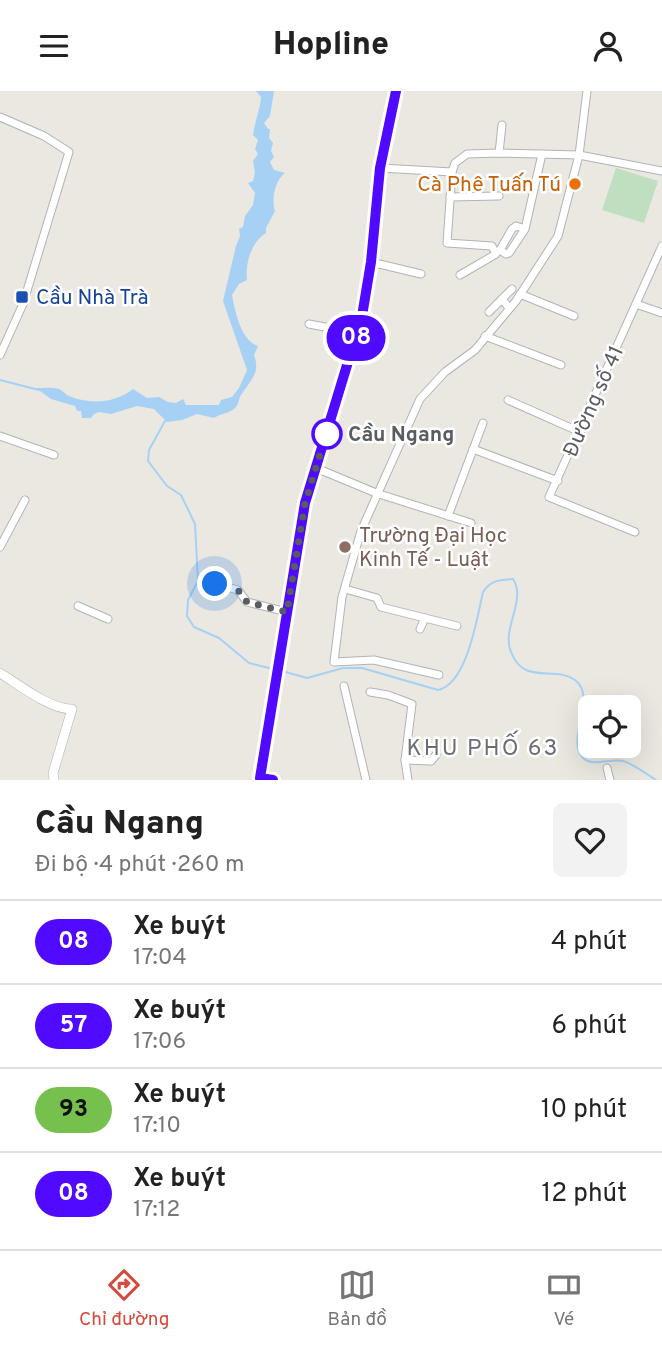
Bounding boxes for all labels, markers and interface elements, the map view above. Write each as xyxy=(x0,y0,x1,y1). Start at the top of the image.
text: Hopline xyxy=(273,26,389,66)
icon: menu xyxy=(35,27,73,65)
icon: person xyxy=(589,27,627,65)
place label: Cà Phê Tuấn Tú xyxy=(417,172,561,199)
marker: Cà Phê Tuấn Tú xyxy=(567,176,583,192)
place label: Cầu Nhà Trà xyxy=(36,285,148,312)
marker: Cầu Nhà Trà xyxy=(14,289,30,305)
line badge: 08 xyxy=(324,315,388,361)
text: 08 xyxy=(341,323,371,353)
street label: Đường số 41 xyxy=(558,342,631,461)
marker: Cầu Ngang xyxy=(312,419,342,449)
place label: Cầu Ngang xyxy=(348,422,455,449)
place label: Trường Đại Học Kinh Tế - Luật xyxy=(359,523,507,574)
marker: Trường Đại Học Kinh Tế - Luật xyxy=(337,539,353,555)
your location xyxy=(197,566,232,601)
map controls xyxy=(578,695,641,758)
button: locate xyxy=(578,695,641,758)
district label: KHU PHỐ 63 xyxy=(407,730,559,764)
button: heart xyxy=(553,803,627,877)
text: Cầu Ngang xyxy=(35,804,204,846)
text: Đi bộ · 4 phút · 260 m xyxy=(35,851,244,880)
text: Xe buýt xyxy=(133,911,226,944)
text: 4 phút xyxy=(551,926,627,959)
text: 08 xyxy=(58,927,89,957)
text: 17:04 xyxy=(133,944,187,973)
text: Xe buýt xyxy=(133,995,226,1028)
text: 6 phút xyxy=(552,1010,627,1043)
text: 57 xyxy=(60,1011,87,1041)
text: 17:06 xyxy=(133,1028,186,1057)
text: Xe buýt xyxy=(133,1079,226,1112)
text: 10 phút xyxy=(541,1094,627,1127)
text: 93 xyxy=(59,1095,88,1125)
text: 17:10 xyxy=(133,1112,181,1141)
text: Xe buýt xyxy=(133,1163,226,1196)
text: 12 phút xyxy=(541,1178,627,1211)
text: 08 xyxy=(58,1179,89,1209)
text: 17:12 xyxy=(133,1196,180,1225)
tab: Chỉ đường xyxy=(79,1266,169,1332)
tab: Bản đồ xyxy=(328,1266,387,1332)
tab: Vé xyxy=(545,1266,583,1332)

